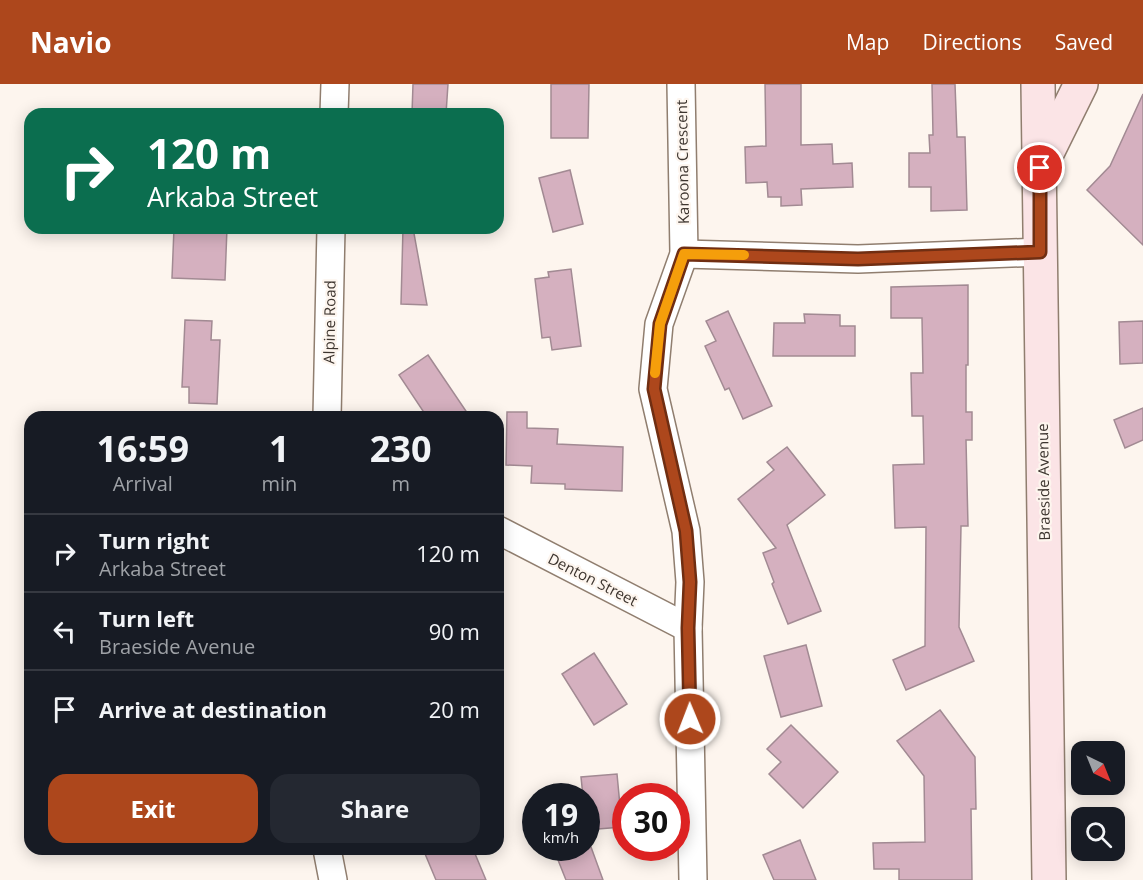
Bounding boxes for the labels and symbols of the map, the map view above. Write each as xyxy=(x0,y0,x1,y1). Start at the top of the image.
street label: Karoona Crescent xyxy=(671,100,693,224)
pin xyxy=(1014,142,1065,193)
street label: Alpine Road xyxy=(318,280,340,364)
street label: Braeside Avenue xyxy=(1032,423,1054,541)
street label: Denton Street xyxy=(545,548,641,610)
position arrow xyxy=(658,687,722,751)
north arrow xyxy=(1071,741,1125,795)
speed limit sign: 30 xyxy=(612,783,690,861)

